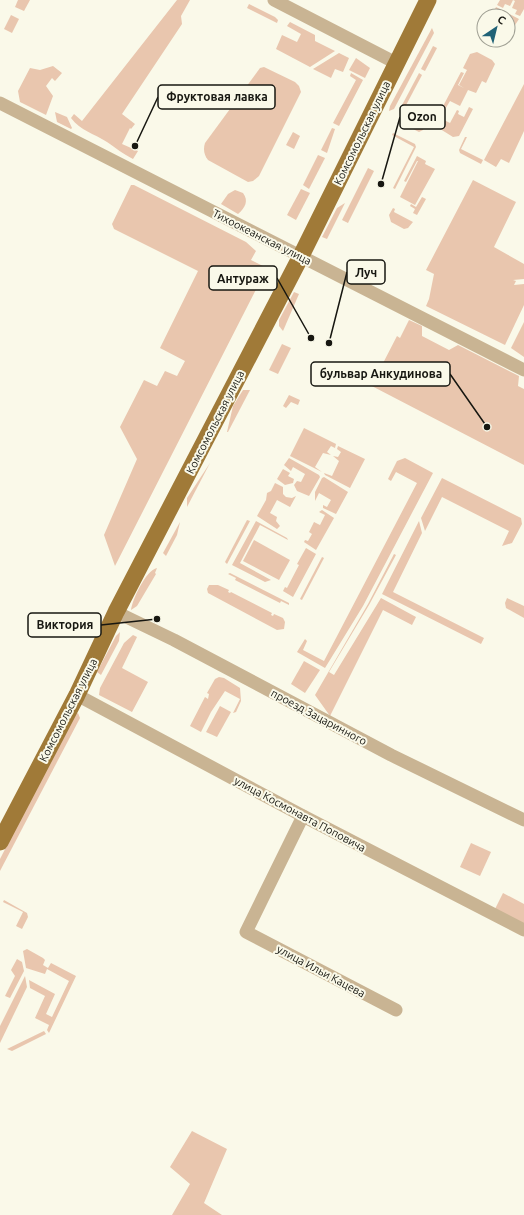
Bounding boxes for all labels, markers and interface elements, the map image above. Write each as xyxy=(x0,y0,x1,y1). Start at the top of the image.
north arrow xyxy=(476,8,516,48)
text: С xyxy=(495,13,508,27)
street label: Комсомольская улица xyxy=(332,79,392,187)
callout: Фруктовая лавка xyxy=(158,85,275,109)
text: Фруктовая лавка xyxy=(166,90,268,103)
callout: Ozon xyxy=(400,105,445,129)
text: Ozon xyxy=(407,110,437,123)
street label: Тихоокеанская улица xyxy=(211,207,313,267)
callout: Луч xyxy=(347,260,385,284)
callout: Антураж xyxy=(209,266,277,290)
text: Луч xyxy=(355,266,377,279)
text: Антураж xyxy=(217,272,269,285)
callout: бульвар Анкудинова xyxy=(311,362,450,386)
text: бульвар Анкудинова xyxy=(320,367,442,380)
street label: Комсомольская улица xyxy=(184,368,246,476)
callout: Виктория xyxy=(28,613,101,637)
text: Виктория xyxy=(37,618,94,631)
street label: Комсомольская улица xyxy=(37,656,99,764)
street label: проезд Зацаринного xyxy=(269,687,369,747)
street label: улица Космонавта Поповича xyxy=(232,774,368,854)
street label: улица Ильи Кацева xyxy=(275,943,367,999)

